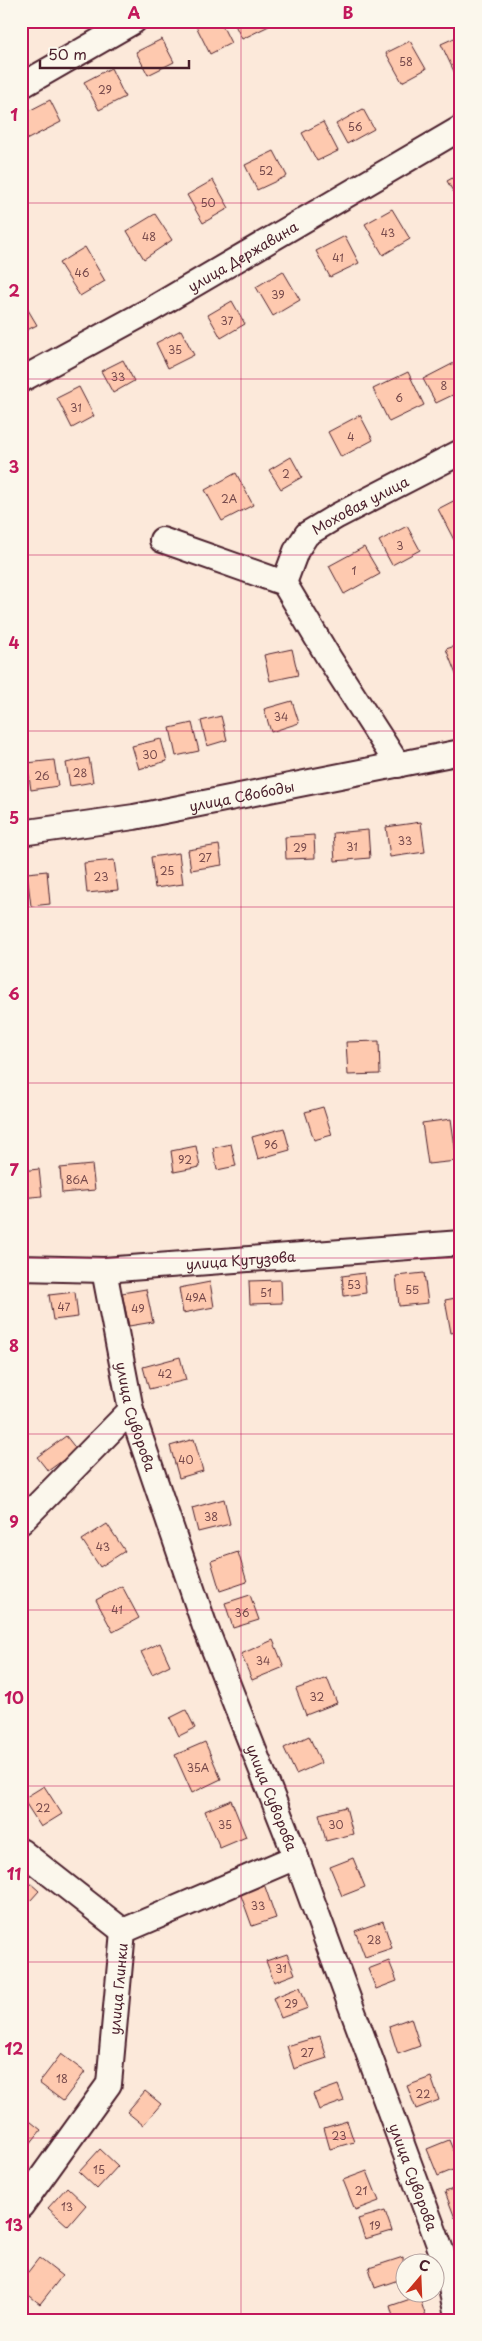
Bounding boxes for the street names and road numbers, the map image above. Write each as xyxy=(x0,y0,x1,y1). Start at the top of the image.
street label: улица Державина xyxy=(184,215,302,296)
street label: Моховая улица xyxy=(308,470,412,539)
street label: улица Свободы xyxy=(187,775,296,816)
street label: улица Кутузова xyxy=(185,1245,297,1274)
street label: улица Суворова xyxy=(111,1360,162,1474)
street label: улица Суворова xyxy=(242,1741,303,1854)
street label: улица Глинки xyxy=(103,1942,132,2036)
street label: улица Суворова xyxy=(385,2120,443,2234)

